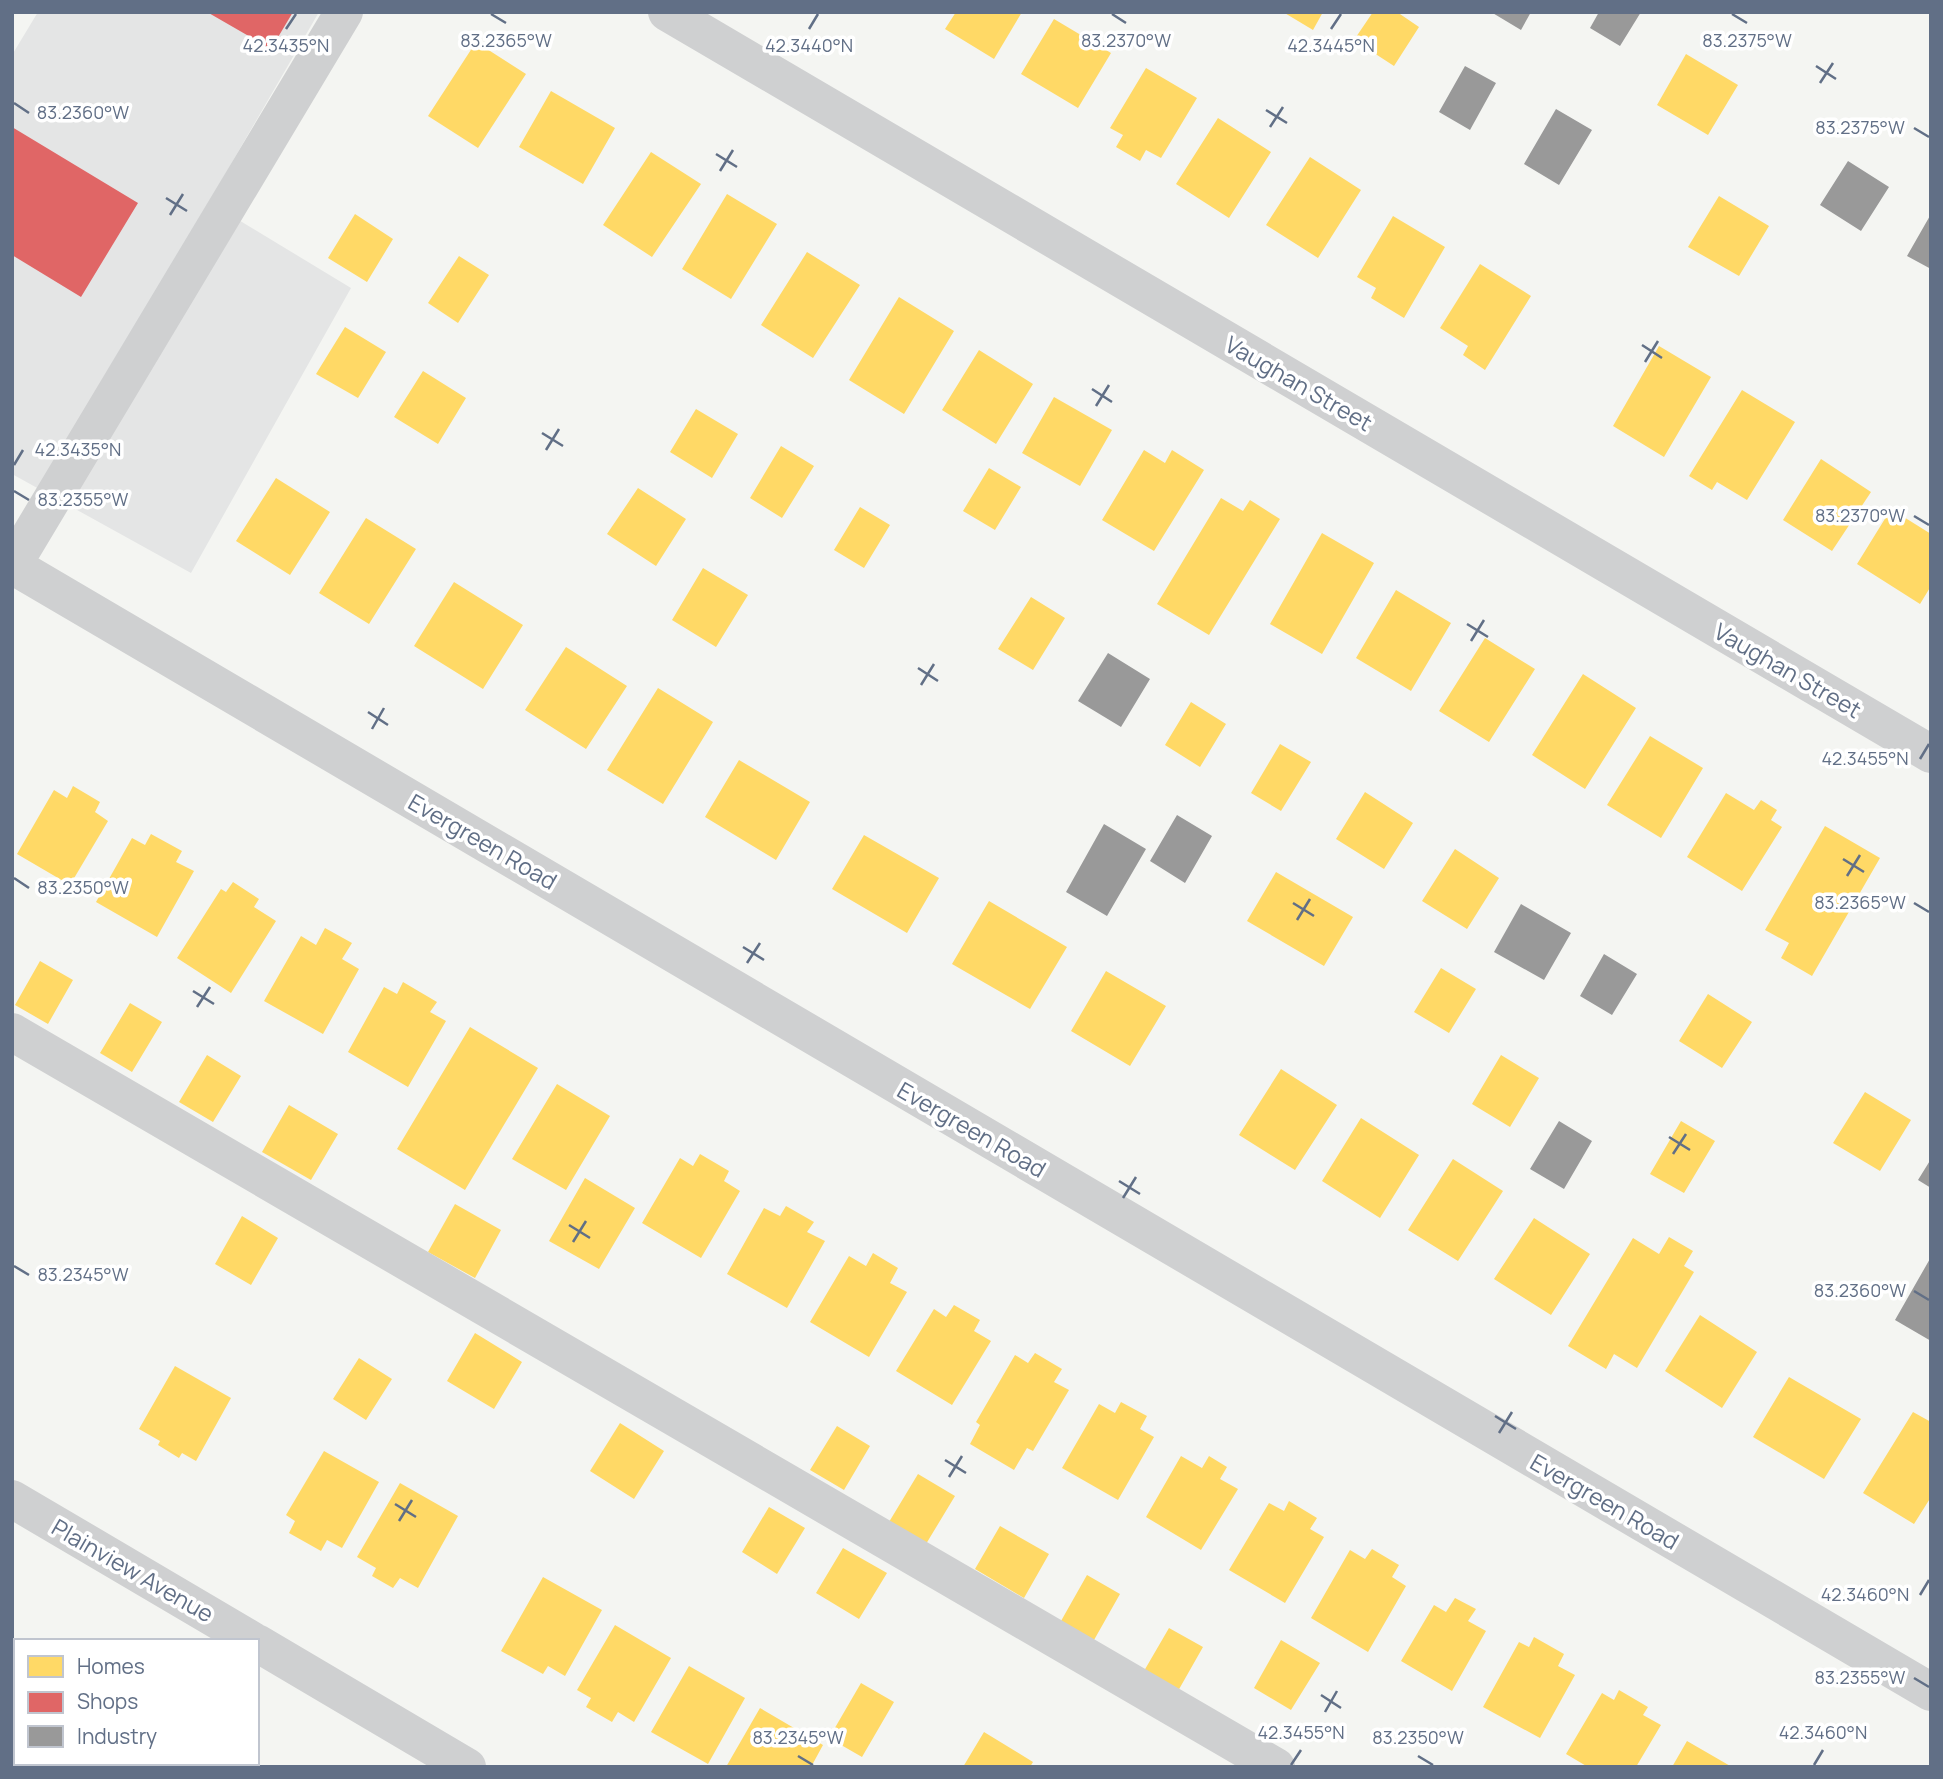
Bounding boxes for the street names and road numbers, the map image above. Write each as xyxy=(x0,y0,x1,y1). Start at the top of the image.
street label: Vaughan Street xyxy=(1219,328,1379,438)
street label: Vaughan Street xyxy=(1708,615,1868,725)
street label: Evergreen Road xyxy=(403,785,563,897)
street label: Evergreen Road xyxy=(892,1073,1052,1185)
street label: Evergreen Road xyxy=(1525,1445,1685,1557)
street label: Plainview Avenue xyxy=(46,1511,220,1629)

